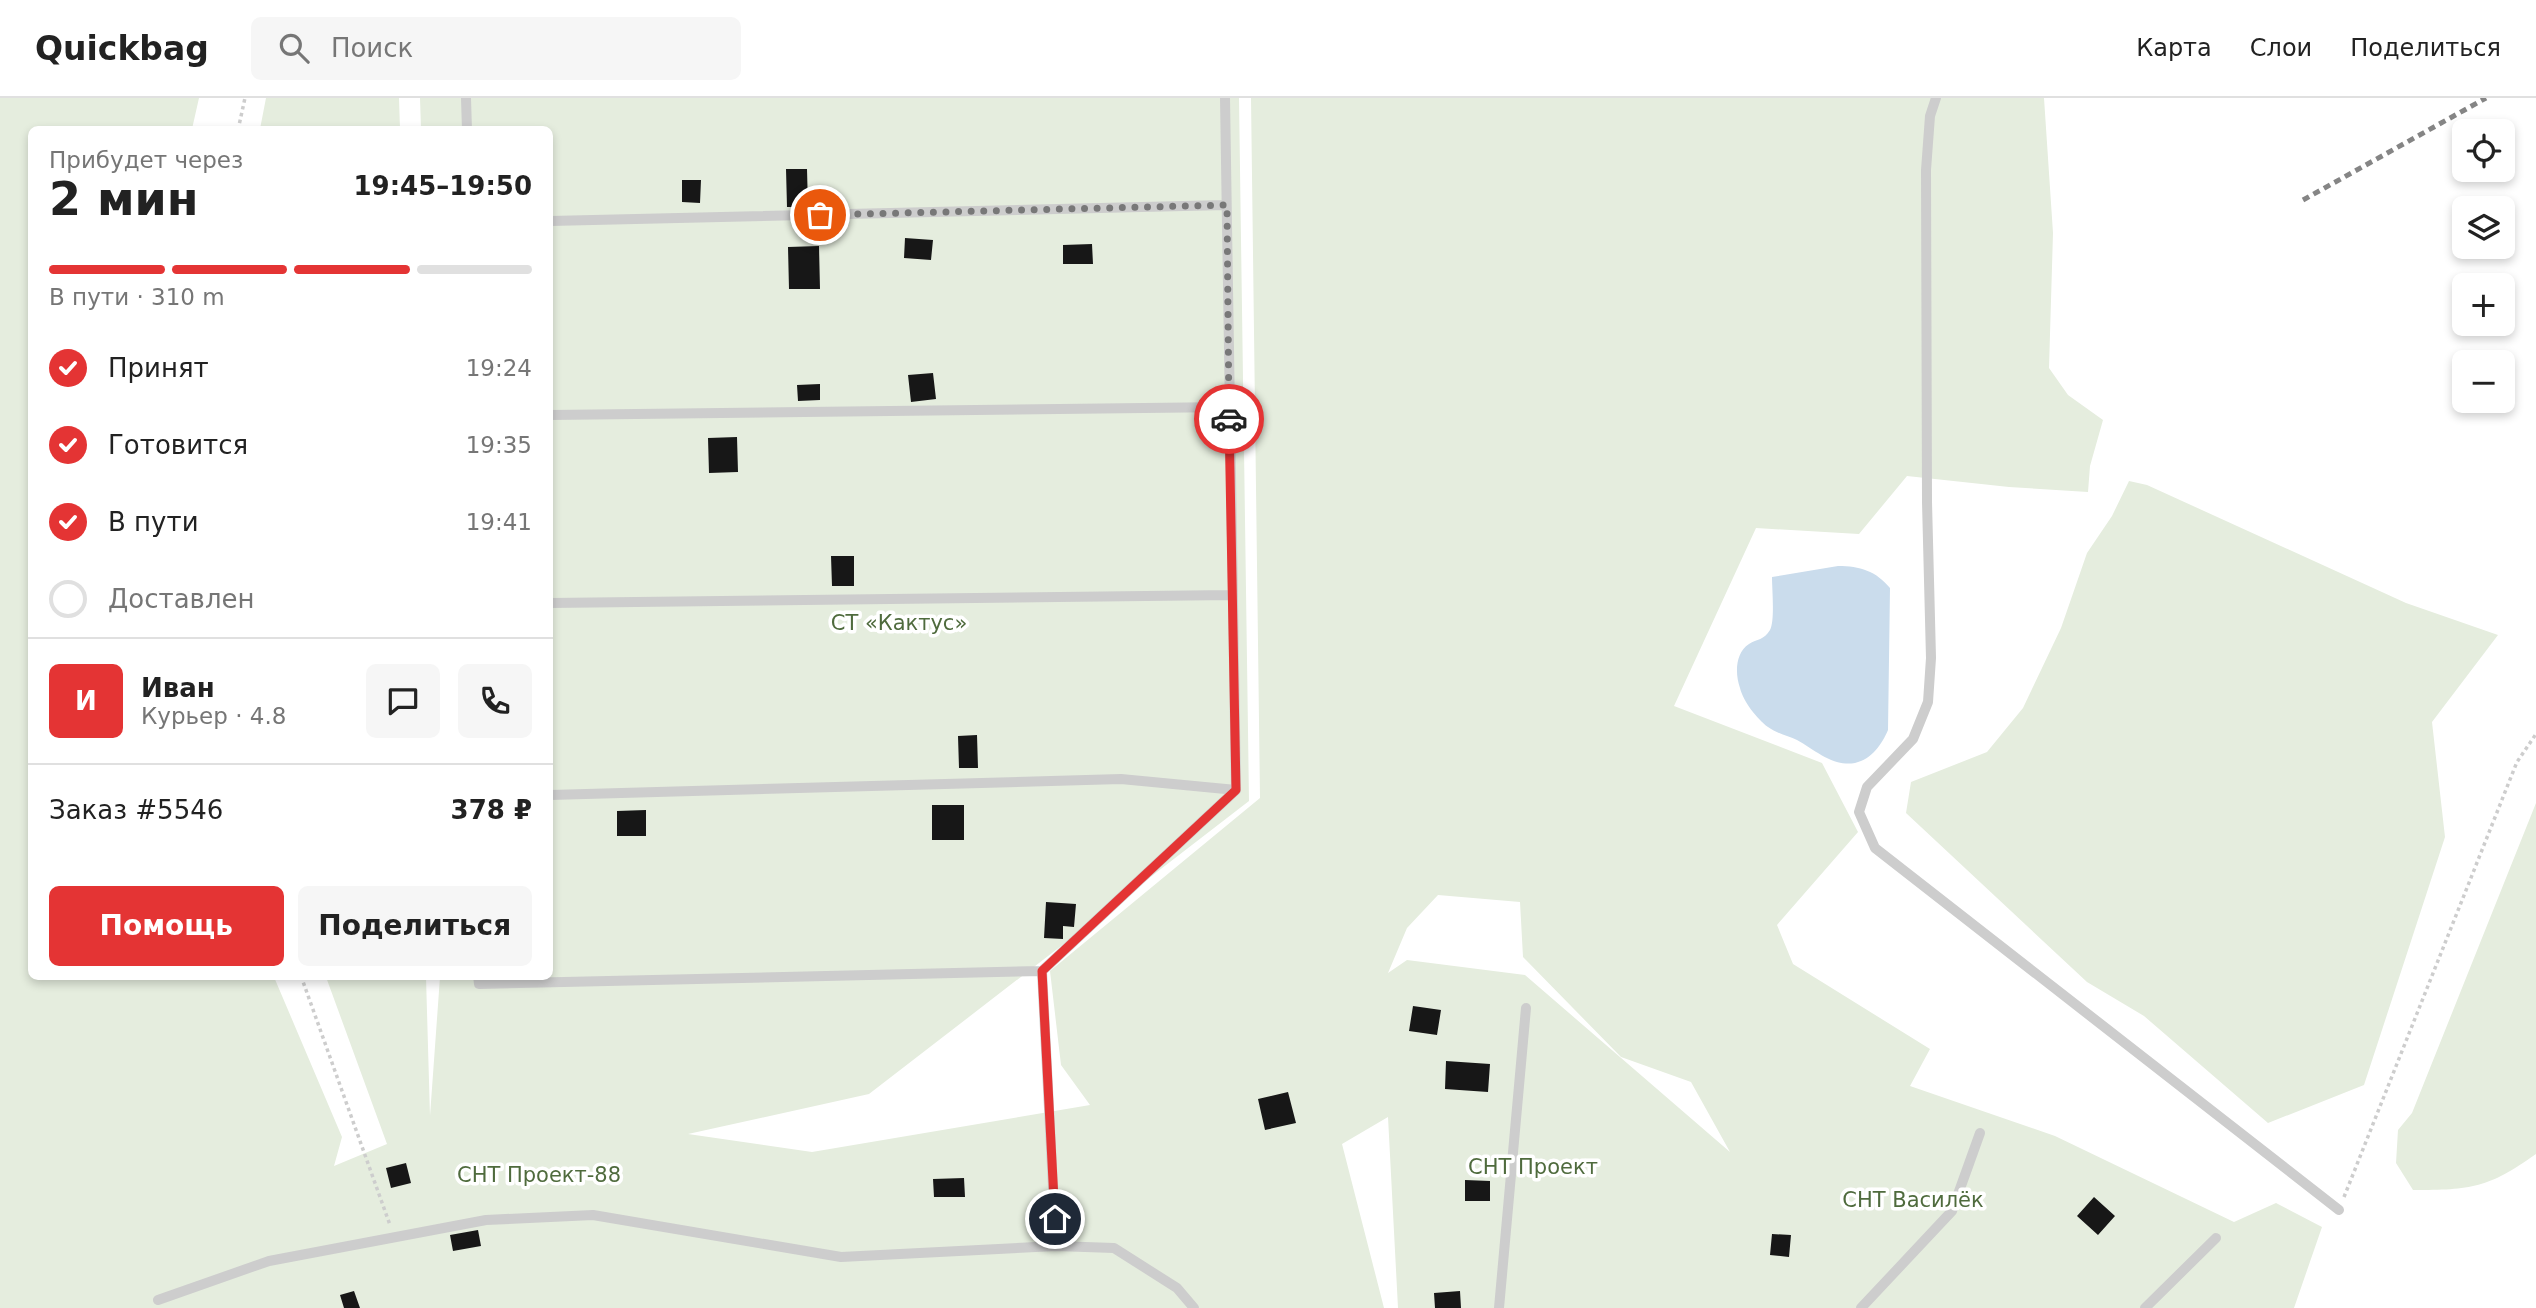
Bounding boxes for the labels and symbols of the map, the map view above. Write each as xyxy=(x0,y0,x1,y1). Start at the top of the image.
pin xyxy=(790,185,850,245)
courier xyxy=(1194,384,1264,454)
park label: СТ «Кактус» xyxy=(831,611,967,635)
park label: СНТ Проект xyxy=(1468,1155,1598,1179)
park label: СНТ Проект-88 xyxy=(457,1163,621,1187)
park label: СНТ Василёк xyxy=(1842,1188,1984,1212)
pin xyxy=(1025,1189,1085,1249)

